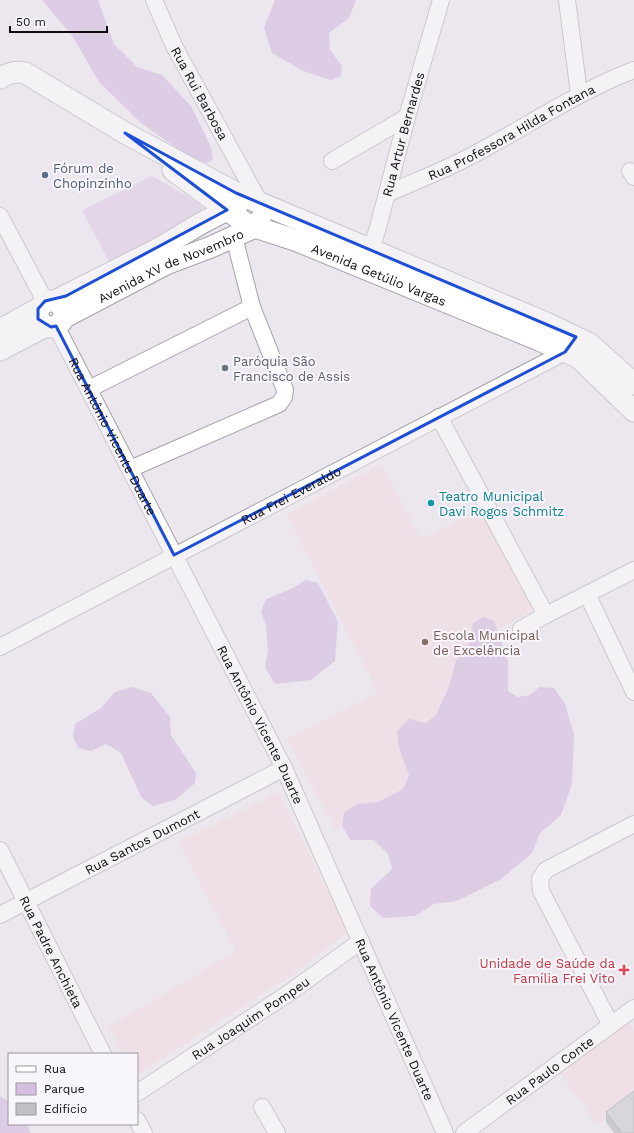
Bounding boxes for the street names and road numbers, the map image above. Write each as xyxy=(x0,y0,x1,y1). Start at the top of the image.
street label: Rua Rui Barbosa xyxy=(168,44,232,143)
street label: Rua Artur Bernardes xyxy=(379,70,427,198)
street label: Rua Professora Hilda Fontana xyxy=(426,81,598,183)
street label: Avenida XV de Novembro xyxy=(95,226,246,306)
street label: Avenida Getúlio Vargas xyxy=(309,240,449,309)
street label: Rua Antônio Vicente Duarte xyxy=(66,355,160,518)
street label: Rua Frei Everaldo xyxy=(238,463,343,527)
street label: Rua Antônio Vicente Duarte xyxy=(215,643,306,806)
street label: Rua Santos Dumont xyxy=(82,805,202,877)
street label: Rua Padre Anchieta xyxy=(17,893,86,1011)
street label: Rua Antônio Vicente Duarte xyxy=(353,936,437,1103)
street label: Rua Joaquim Pompeu xyxy=(189,973,312,1063)
street label: Rua Paulo Conte xyxy=(503,1033,596,1107)

